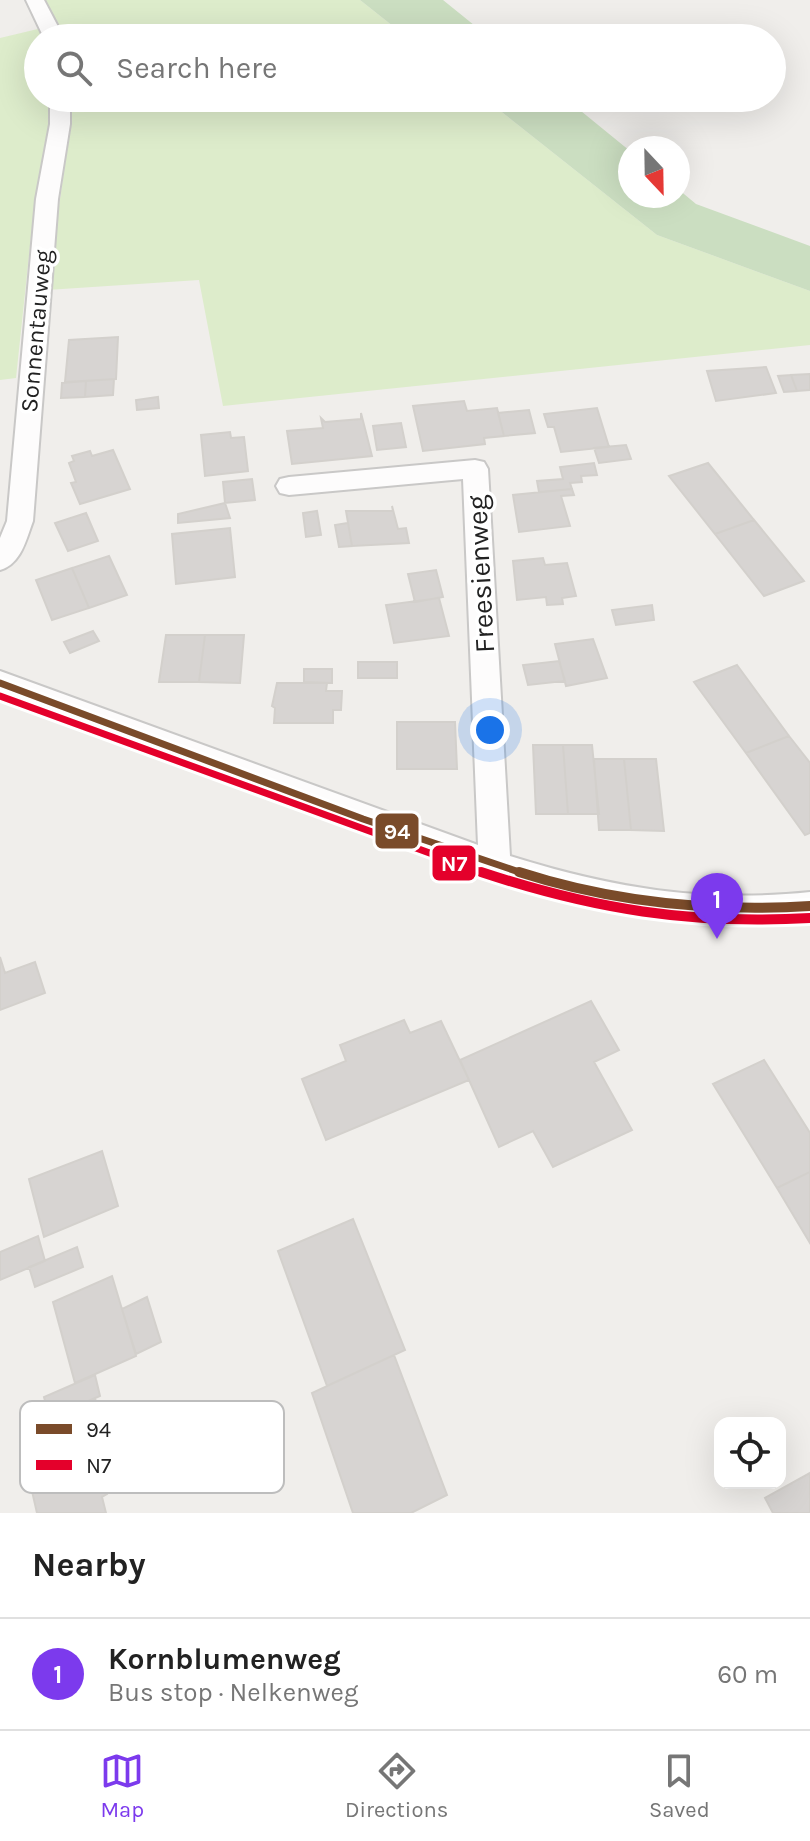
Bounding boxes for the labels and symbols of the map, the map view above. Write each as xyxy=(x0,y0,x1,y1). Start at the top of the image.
north arrow xyxy=(618,136,690,208)
street label: Sonnentauweg xyxy=(15,248,57,414)
street label: Freesienweg xyxy=(460,494,501,654)
your location xyxy=(470,710,510,750)
line badge: 94 xyxy=(374,812,420,850)
text: 94 xyxy=(384,819,410,845)
line badge: N7 xyxy=(431,844,477,882)
text: N7 xyxy=(441,851,467,877)
pin: 1 xyxy=(691,873,743,939)
legend xyxy=(20,1401,284,1493)
text: 94 xyxy=(86,1417,111,1443)
text: N7 xyxy=(86,1453,111,1479)

